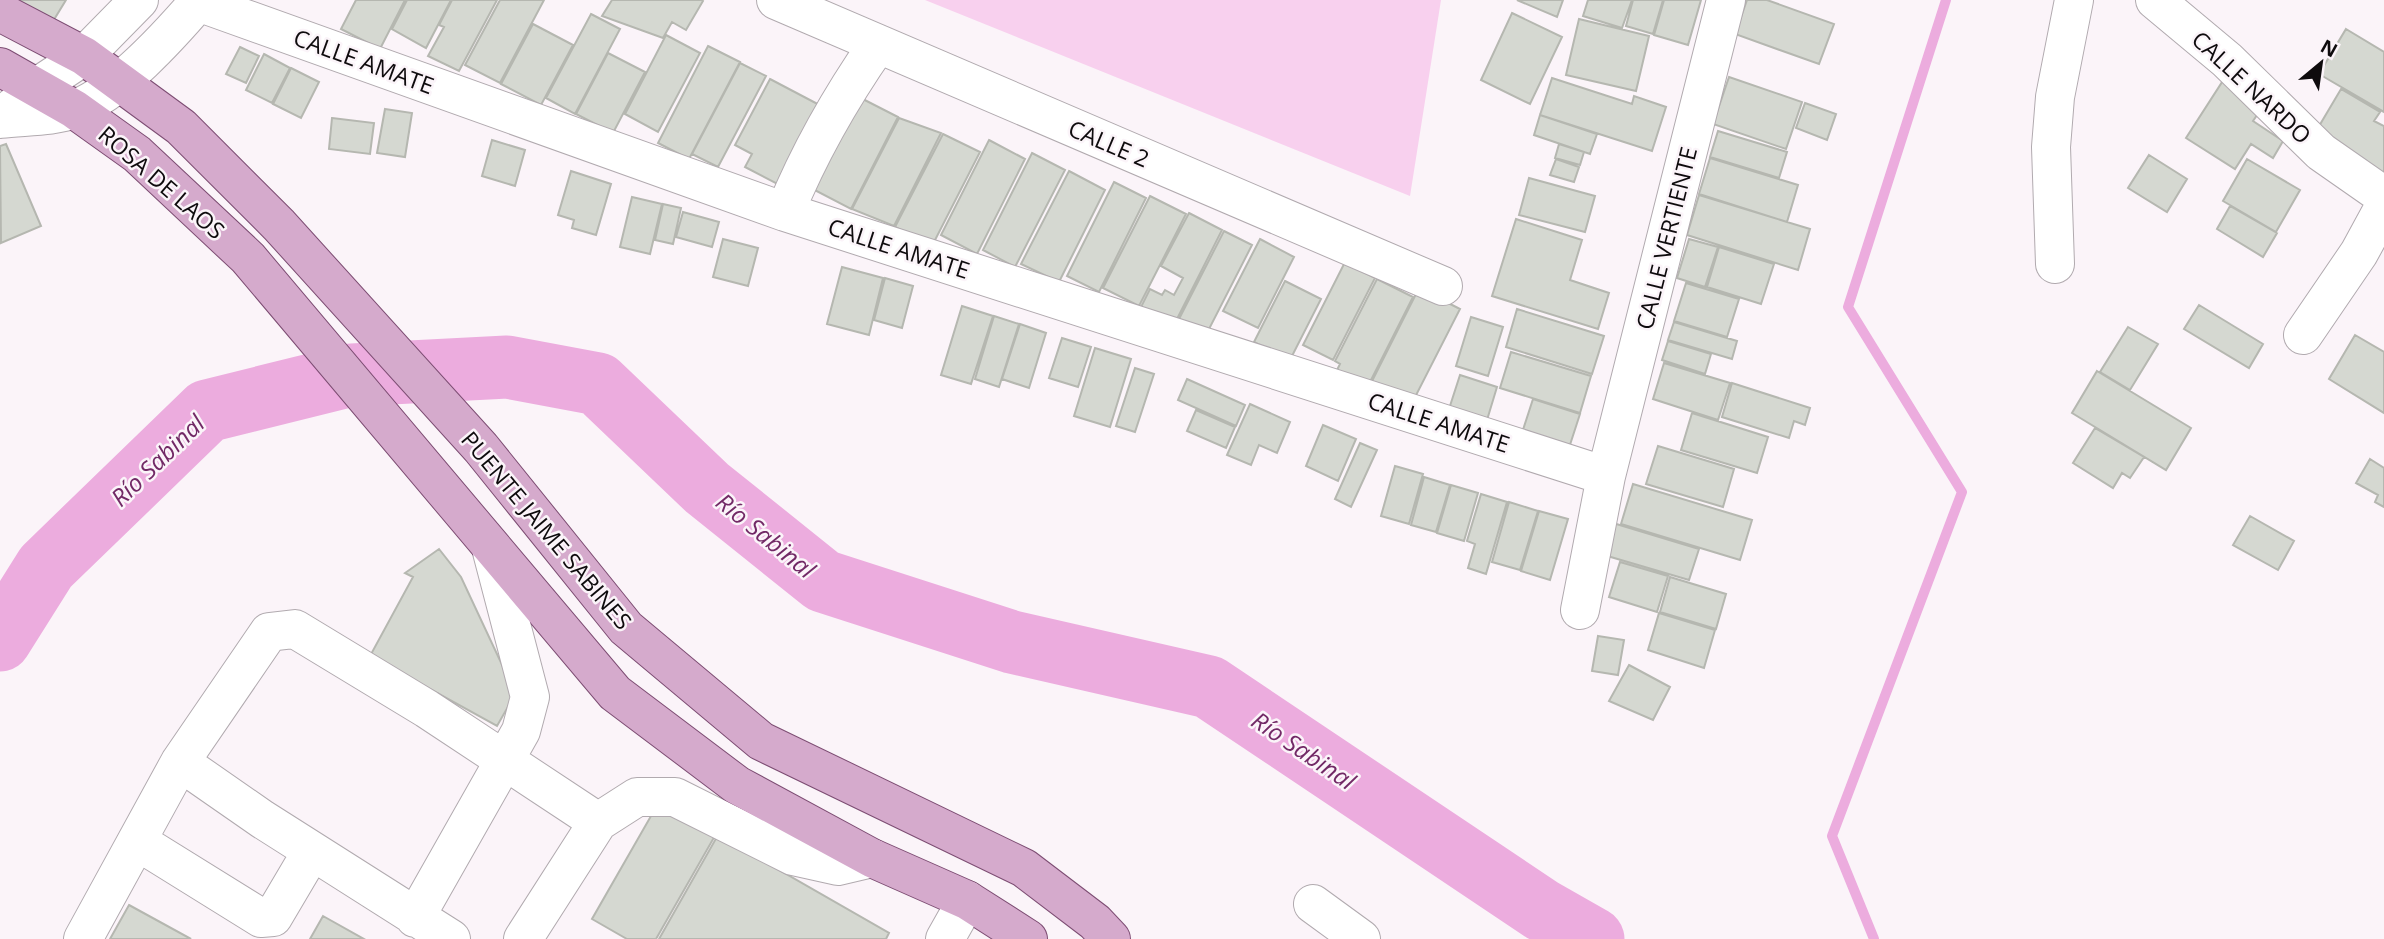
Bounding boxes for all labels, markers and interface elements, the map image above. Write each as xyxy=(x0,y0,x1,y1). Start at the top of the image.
street label: CALLE AMATE xyxy=(289,21,439,101)
street label: CALLE NARDO xyxy=(2185,23,2319,151)
north arrow xyxy=(2286,28,2356,98)
text: N xyxy=(2316,33,2342,63)
street label: CALLE 2 xyxy=(1064,112,1154,174)
street label: ROSA DE LAOS xyxy=(92,118,232,246)
street label: CALLE VERTIENTE xyxy=(1628,143,1704,333)
street label: CALLE AMATE xyxy=(824,210,974,286)
street label: CALLE AMATE xyxy=(1364,384,1514,460)
water label: Río Sabinal xyxy=(103,406,212,513)
street label: PUENTE JAIME SABINES xyxy=(454,424,640,636)
water label: Río Sabinal xyxy=(710,485,823,586)
water label: Río Sabinal xyxy=(1246,703,1363,797)

